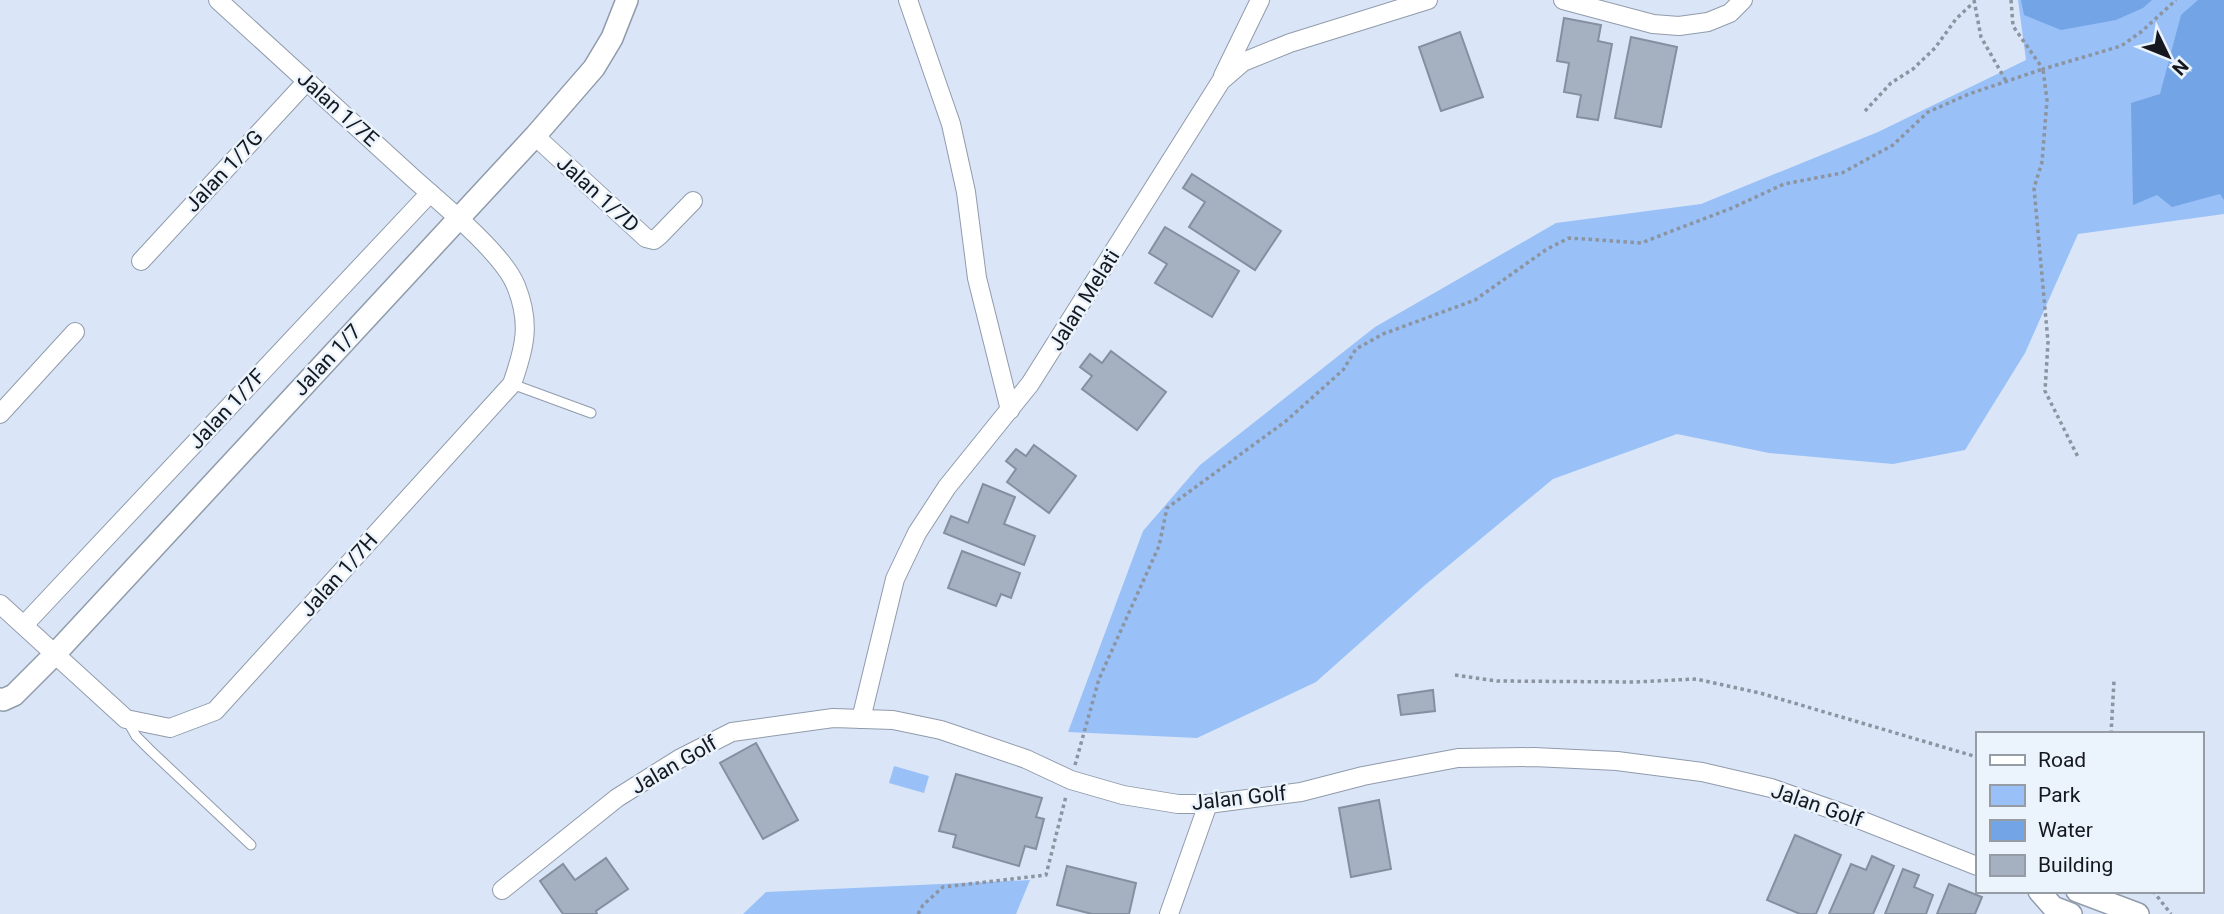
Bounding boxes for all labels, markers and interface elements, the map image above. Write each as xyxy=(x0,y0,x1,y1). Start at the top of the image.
north arrow xyxy=(2133,21,2203,91)
text: N xyxy=(2167,55,2193,80)
street label: Jalan 1/7E xyxy=(293,66,383,152)
street label: Jalan 1/7G xyxy=(180,125,268,217)
street label: Jalan 1/7D xyxy=(552,151,644,237)
street label: Jalan Melati xyxy=(1044,245,1124,355)
street label: Jalan 1/7 xyxy=(288,319,366,401)
street label: Jalan 1/7F xyxy=(184,364,270,454)
street label: Jalan 1/7H xyxy=(295,528,383,622)
street label: Jalan Golf xyxy=(627,731,722,799)
legend xyxy=(1976,732,2203,893)
text: Road xyxy=(2038,748,2086,772)
street label: Jalan Golf xyxy=(1768,778,1866,832)
street label: Jalan Golf xyxy=(1190,781,1288,815)
text: Park xyxy=(2038,783,2081,807)
text: Water xyxy=(2038,818,2093,842)
text: Building xyxy=(2038,853,2113,877)

